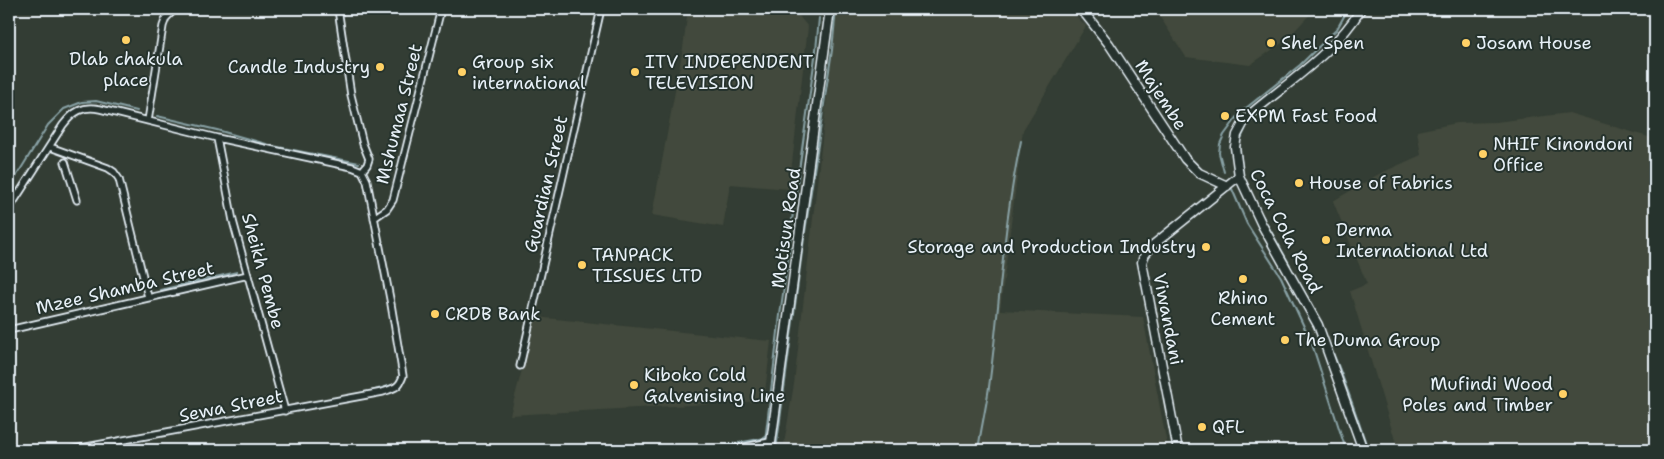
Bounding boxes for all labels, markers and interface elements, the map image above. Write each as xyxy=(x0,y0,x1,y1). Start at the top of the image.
place label: Shel Spen xyxy=(1281,31,1364,55)
place label: Josam House xyxy=(1476,31,1592,55)
marker: Dlab chakula place xyxy=(120,34,132,46)
marker: Shel Spen xyxy=(1265,37,1277,49)
marker: Josam House xyxy=(1460,37,1472,49)
street label: Mshumaa Street xyxy=(370,41,428,187)
place label: Dlab chakula place xyxy=(69,47,183,92)
place label: Group six international xyxy=(472,50,586,95)
place label: ITV INDEPENDENT TELEVISION xyxy=(645,50,813,95)
place label: Candle Industry xyxy=(228,55,370,79)
street label: Majembe xyxy=(1129,55,1193,135)
marker: Candle Industry xyxy=(374,61,386,73)
marker: Group six international xyxy=(456,66,468,78)
marker: ITV INDEPENDENT TELEVISION xyxy=(629,66,641,78)
place label: EXPM Fast Food xyxy=(1235,104,1377,128)
marker: EXPM Fast Food xyxy=(1219,110,1231,122)
street label: Guardian Street xyxy=(519,113,573,255)
place label: NHIF Kinondoni Office xyxy=(1493,132,1633,177)
marker: NHIF Kinondoni Office xyxy=(1477,148,1489,160)
street label: Coca Cola Road xyxy=(1244,165,1328,297)
street label: Motisun Road xyxy=(766,166,806,290)
place label: House of Fabrics xyxy=(1309,171,1453,195)
marker: House of Fabrics xyxy=(1293,177,1305,189)
street label: Sheikh Pembe xyxy=(236,210,290,332)
place label: Derma International Ltd xyxy=(1336,218,1488,263)
marker: Derma International Ltd xyxy=(1320,234,1332,246)
place label: Storage and Production Industry xyxy=(907,235,1196,259)
marker: Storage and Production Industry xyxy=(1200,241,1212,253)
place label: TANPACK TISSUES LTD xyxy=(592,243,702,288)
street label: Mzee Shamba Street xyxy=(34,256,217,320)
marker: TANPACK TISSUES LTD xyxy=(576,259,588,271)
street label: Viwandani xyxy=(1147,271,1189,367)
marker: Rhino Cement xyxy=(1237,273,1249,285)
place label: Rhino Cement xyxy=(1211,286,1276,331)
place label: CRDB Bank xyxy=(445,302,541,326)
marker: CRDB Bank xyxy=(429,308,441,320)
place label: The Duma Group xyxy=(1295,328,1440,352)
marker: The Duma Group xyxy=(1279,334,1291,346)
place label: Kiboko Cold Galvenising Line xyxy=(644,363,786,408)
place label: Mufindi Wood Poles and Timber xyxy=(1402,372,1553,417)
marker: Kiboko Cold Galvenising Line xyxy=(628,379,640,391)
street label: Sewa Street xyxy=(177,384,285,428)
marker: Mufindi Wood Poles and Timber xyxy=(1557,388,1569,400)
place label: QFL xyxy=(1212,415,1245,439)
marker: QFL xyxy=(1196,421,1208,433)

